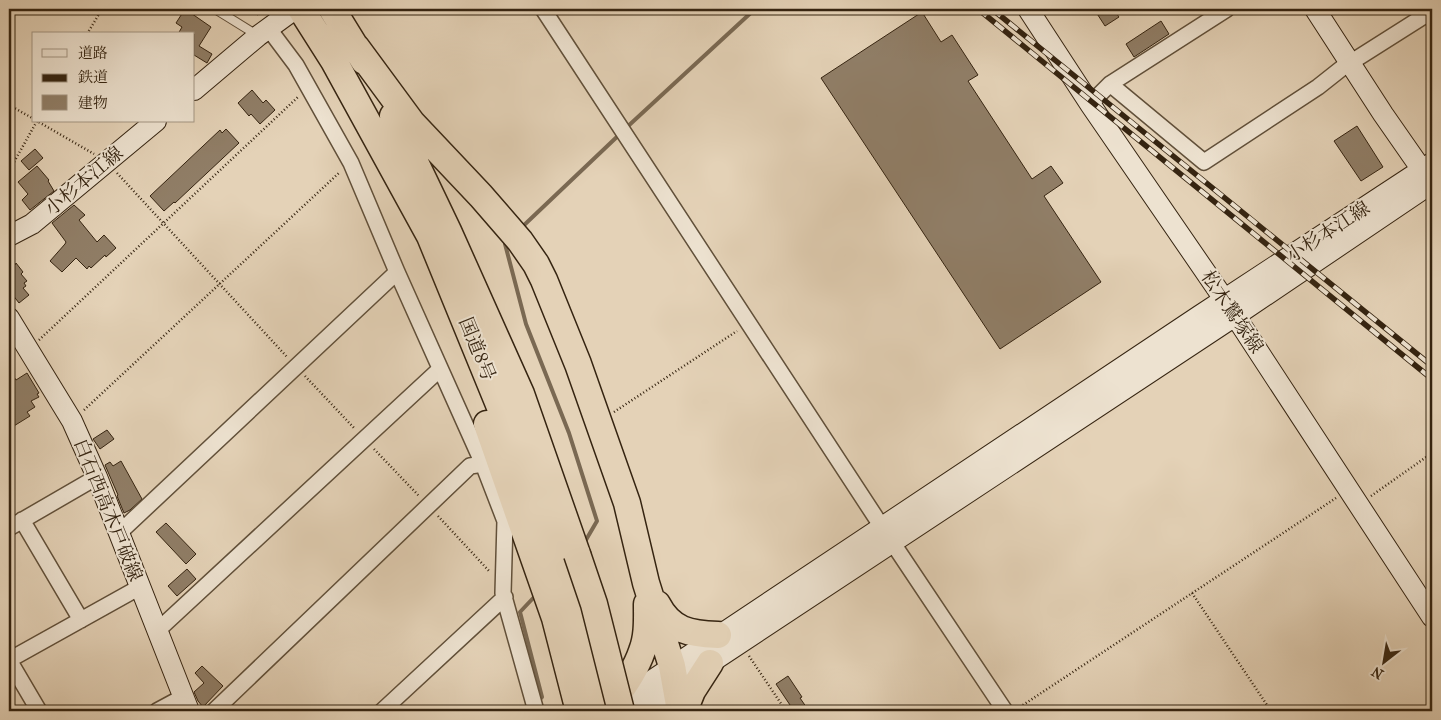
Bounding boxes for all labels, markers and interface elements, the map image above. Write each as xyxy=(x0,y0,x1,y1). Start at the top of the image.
legend xyxy=(32,32,195,122)
text: 道路 xyxy=(78,44,108,62)
text: 鉄道 xyxy=(78,68,108,86)
text: 建物 xyxy=(78,94,108,112)
street label: 小杉本江線 xyxy=(41,142,127,220)
street label: 小杉本江線 xyxy=(1282,197,1374,267)
street label: 松木鷲塚線 xyxy=(1196,266,1268,358)
street label: 国道8号 xyxy=(454,314,500,384)
street label: 白石西高木戸破線 xyxy=(69,435,147,585)
north arrow xyxy=(1358,638,1408,688)
text: N xyxy=(1368,662,1386,683)

